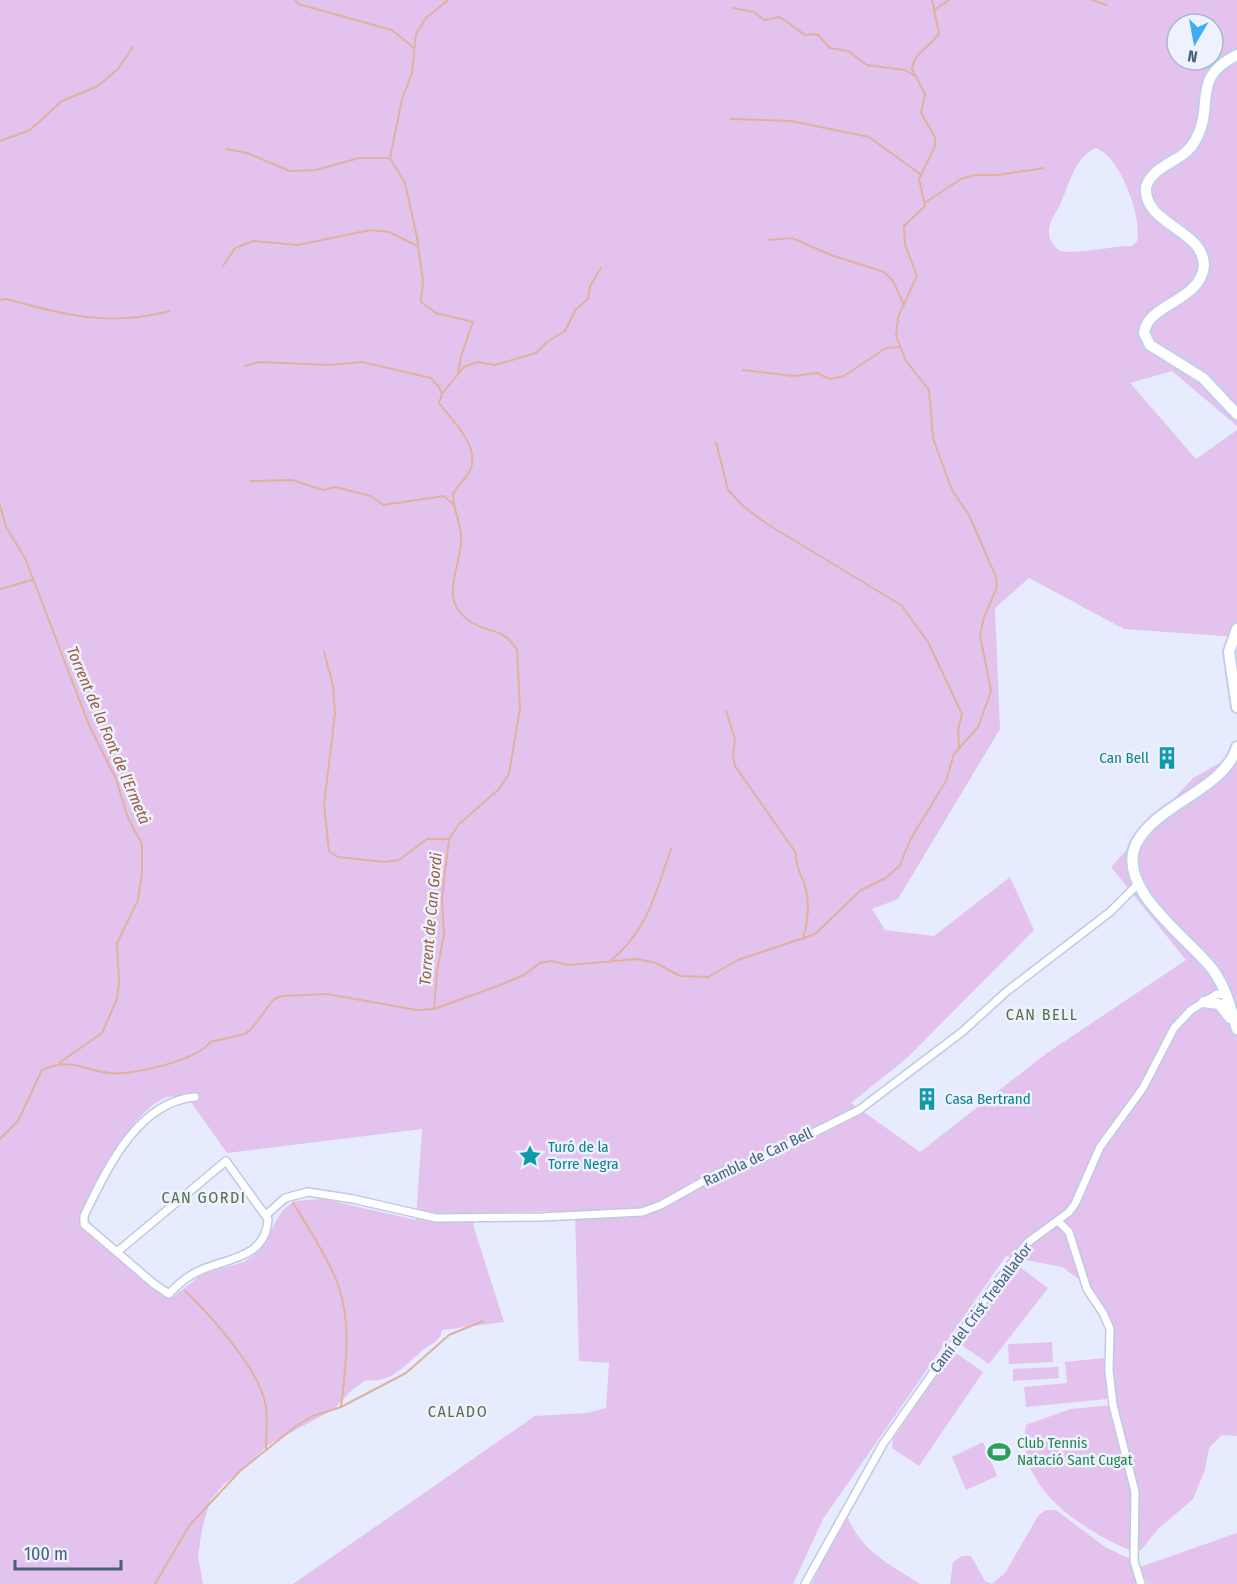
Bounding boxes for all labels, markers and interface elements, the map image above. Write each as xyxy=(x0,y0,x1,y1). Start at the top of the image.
north arrow xyxy=(1165,12,1225,72)
text: N xyxy=(1186,46,1199,66)
water label: Torrent de la Font de l'Ermetà xyxy=(62,643,155,827)
building icon: Can Bell xyxy=(1154,745,1180,771)
place label: Can Bell xyxy=(1099,749,1149,767)
water label: Torrent de Can Gordi xyxy=(415,852,446,986)
district label: CAN BELL xyxy=(1006,1005,1078,1024)
building icon: Casa Bertrand xyxy=(914,1086,940,1112)
place label: Casa Bertrand xyxy=(945,1090,1031,1108)
street label: Rambla de Can Bell xyxy=(701,1124,815,1190)
place label: Turó de la Torre Negra xyxy=(548,1138,619,1173)
place icon: Turó de la Torre Negra xyxy=(517,1143,543,1169)
district label: CAN GORDI xyxy=(162,1188,246,1207)
street label: Camí del Crist Treballador xyxy=(926,1239,1036,1376)
district label: CALADO xyxy=(428,1402,488,1421)
place label: Club Tennis Natació Sant Cugat xyxy=(1017,1434,1133,1469)
sports icon: Club Tennis Natació Sant Cugat xyxy=(986,1439,1012,1465)
scale bar xyxy=(15,1533,122,1571)
text: 100 m xyxy=(24,1543,68,1565)

